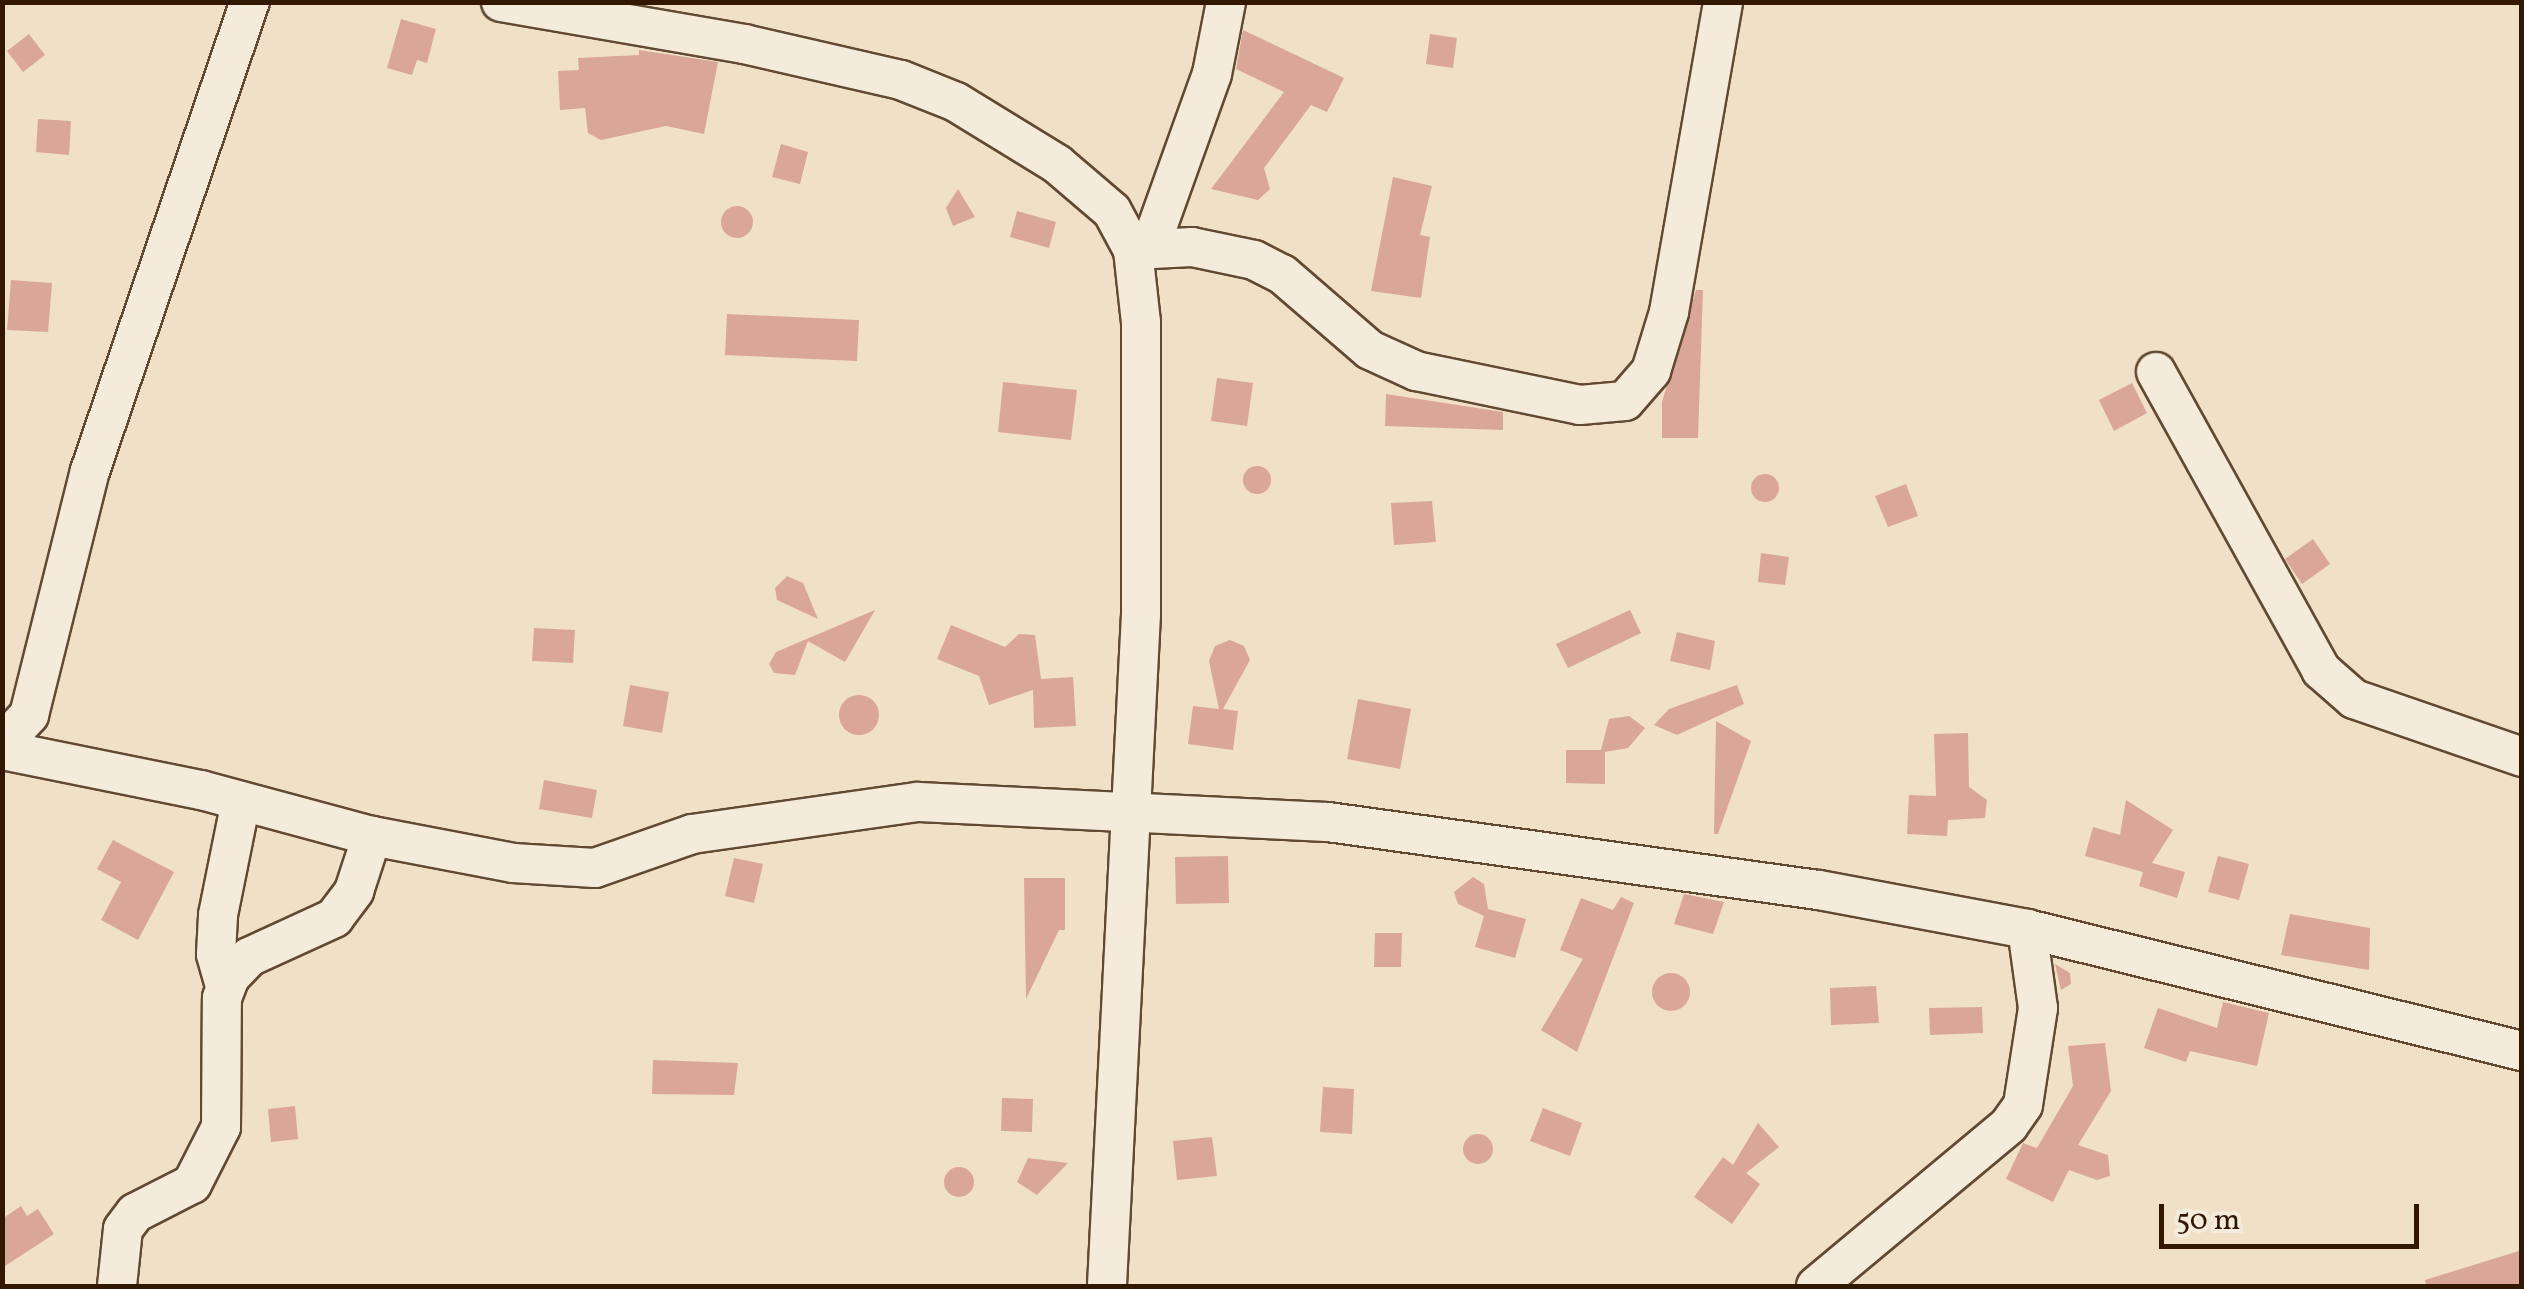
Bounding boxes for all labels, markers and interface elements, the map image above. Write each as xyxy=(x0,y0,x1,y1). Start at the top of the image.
scale bar xyxy=(2164,1184,2424,1246)
text: 50 m xyxy=(2176,1200,2240,1242)

